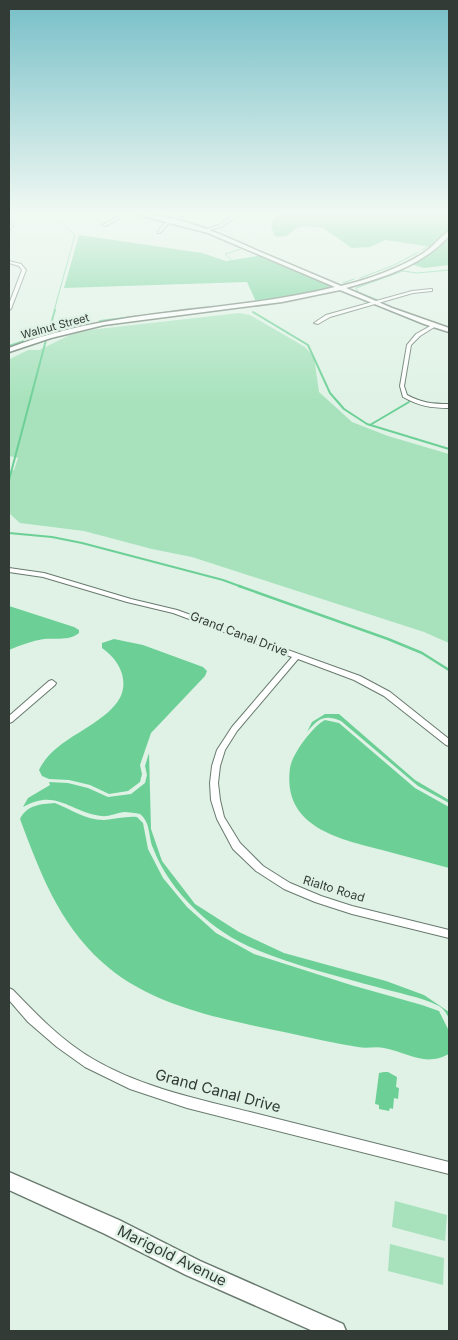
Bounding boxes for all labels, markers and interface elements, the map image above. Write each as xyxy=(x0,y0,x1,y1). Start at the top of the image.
street label: Walnut Street xyxy=(19,310,91,342)
street label: Grand Canal Drive xyxy=(188,608,290,659)
street label: Rialto Road xyxy=(301,872,367,905)
street label: Grand Canal Drive xyxy=(153,1065,283,1116)
street label: Marigold Avenue xyxy=(114,1221,230,1290)

